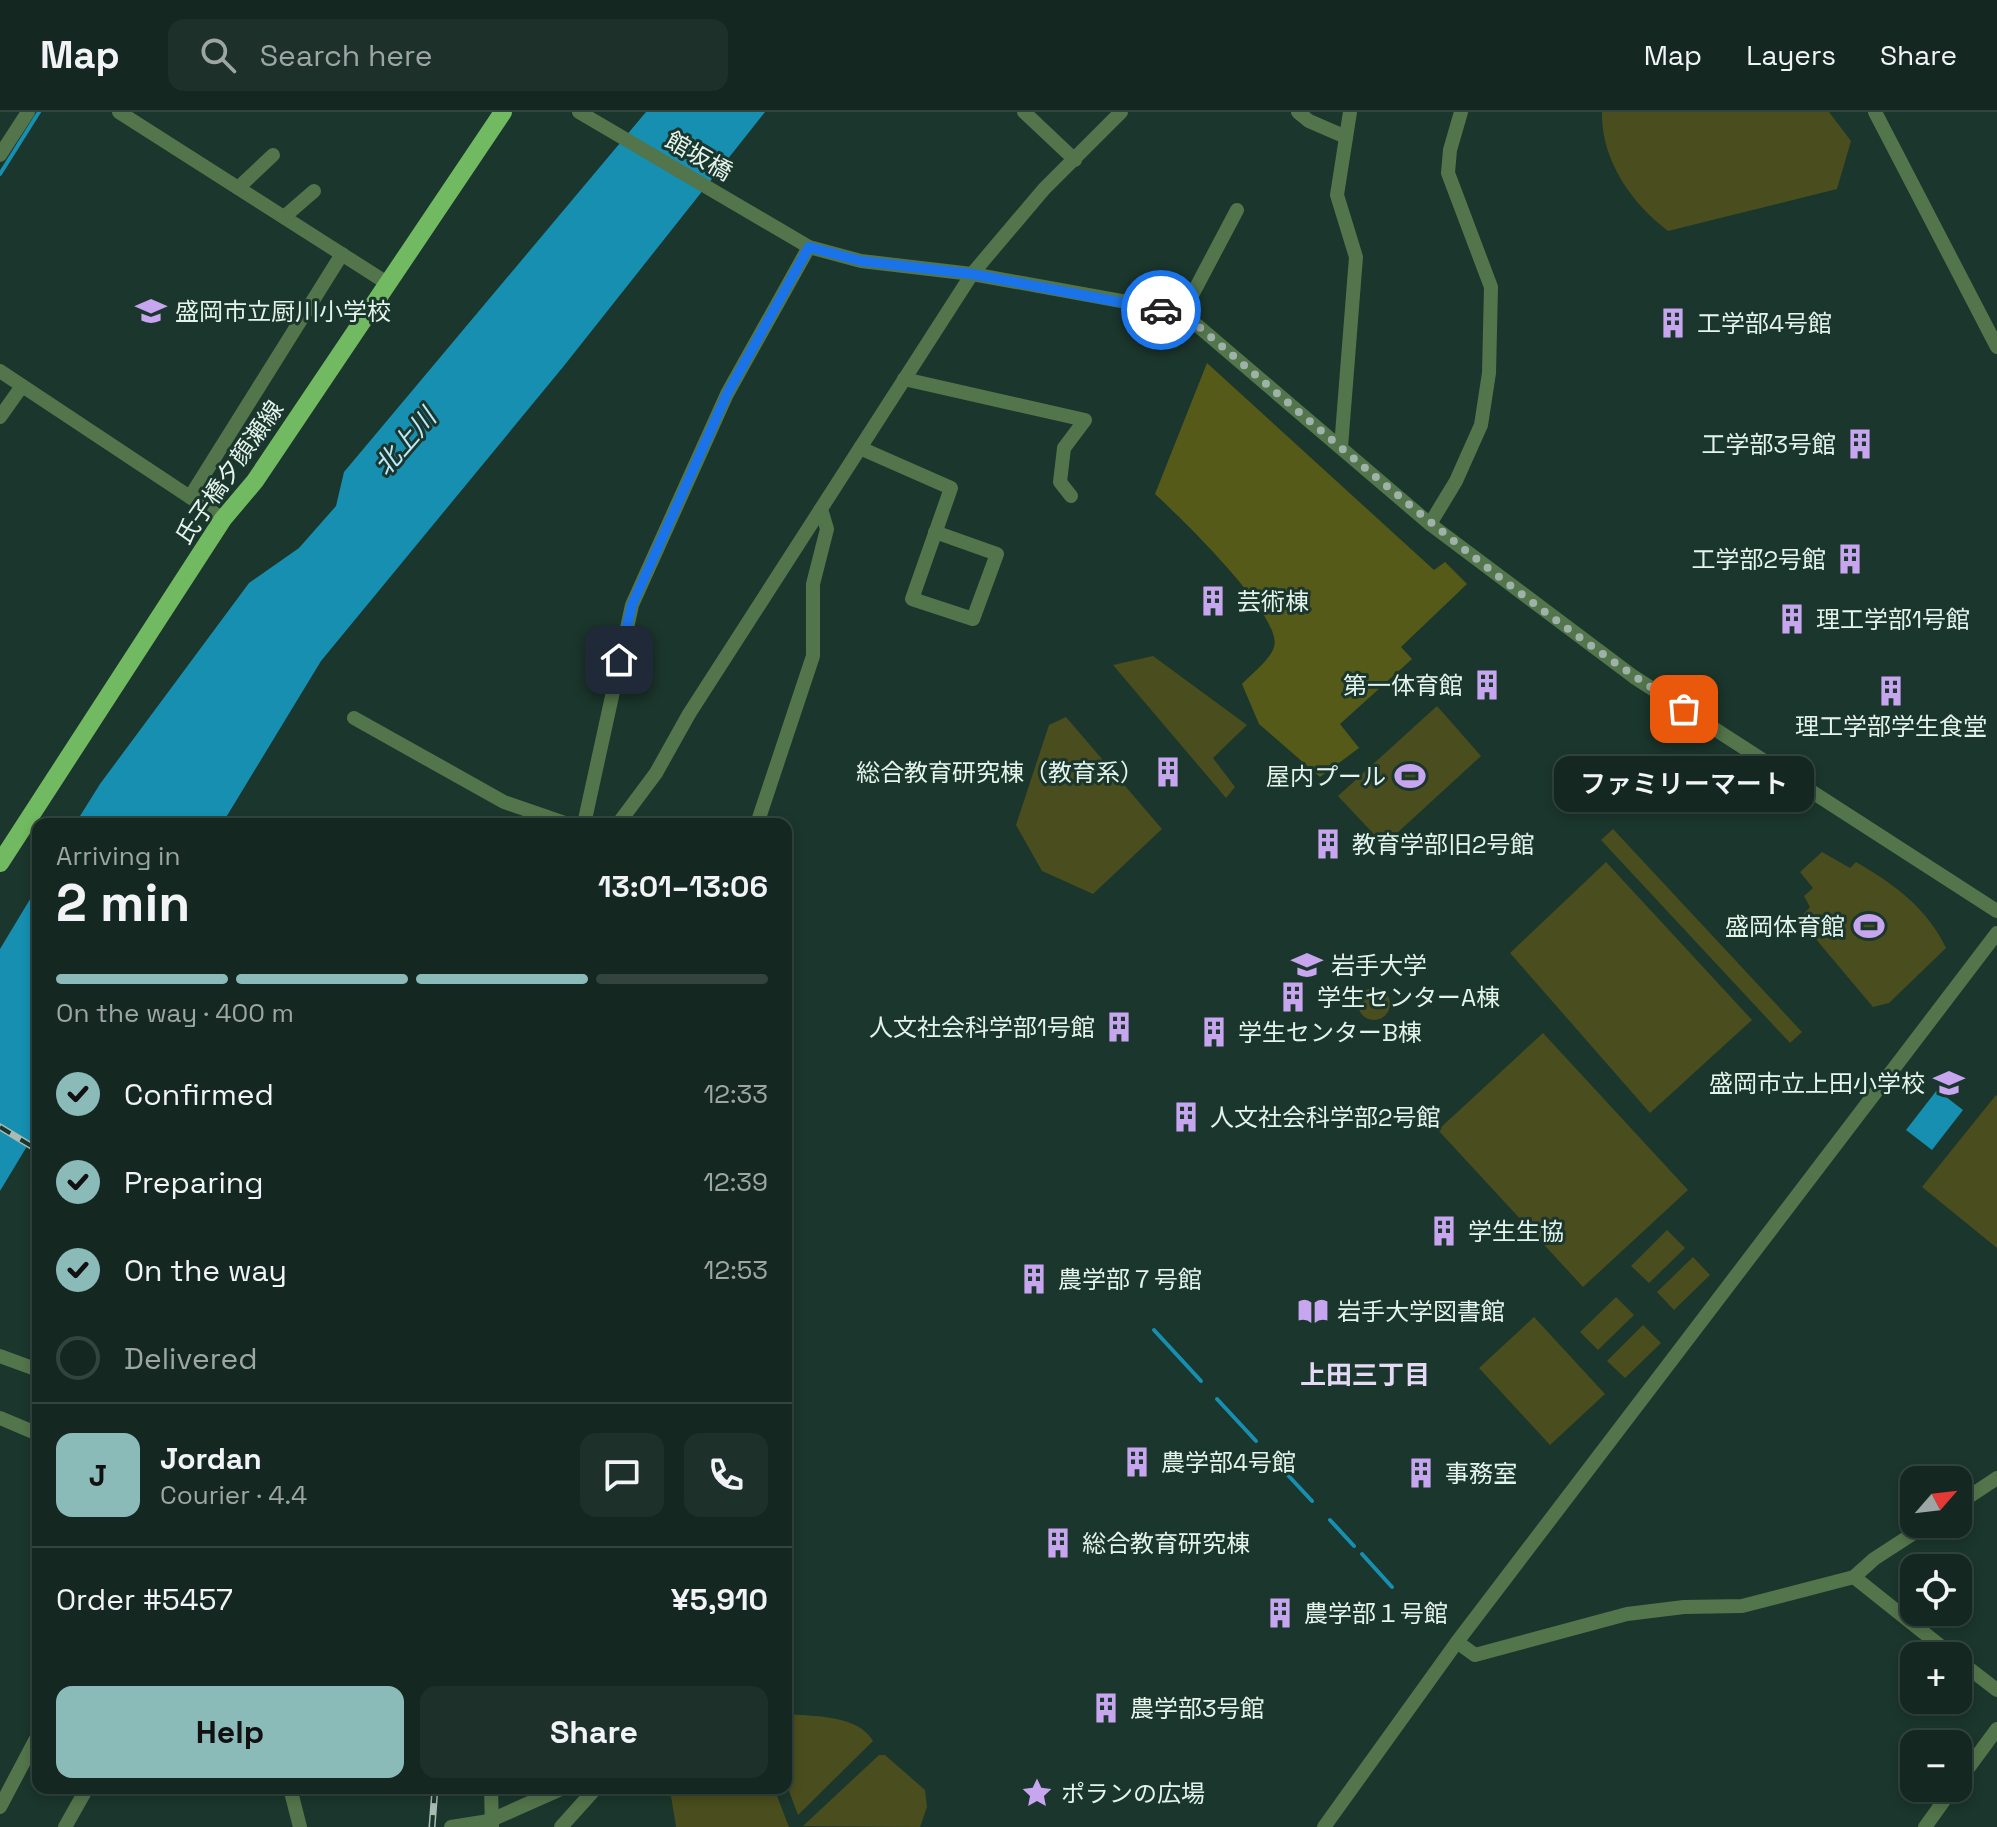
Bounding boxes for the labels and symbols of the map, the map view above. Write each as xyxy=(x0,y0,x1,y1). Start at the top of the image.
street label: 館坂橋 xyxy=(660,125,738,187)
courier xyxy=(1121,270,1201,350)
school or university icon: 盛岡市立厨川小学校 xyxy=(134,294,168,328)
place label: 盛岡市立厨川小学校 xyxy=(175,296,391,327)
building icon: 工学部4号館 xyxy=(1656,306,1690,340)
place label: 工学部4号館 xyxy=(1697,308,1832,339)
street label: 氏子橋夕顔瀬線 xyxy=(168,394,290,550)
water label: 北上川 xyxy=(367,399,445,483)
building icon: 工学部3号館 xyxy=(1843,427,1877,461)
place label: 工学部3号館 xyxy=(1702,429,1836,460)
building icon: 工学部2号館 xyxy=(1833,542,1867,576)
place label: 工学部2号館 xyxy=(1692,544,1826,575)
building icon: 芸術棟 xyxy=(1196,584,1230,618)
place label: 芸術棟 xyxy=(1237,586,1309,617)
building icon: 理工学部1号館 xyxy=(1775,602,1809,636)
place label: 理工学部1号館 xyxy=(1816,604,1970,635)
pin xyxy=(585,626,653,694)
building icon: 第一体育館 xyxy=(1470,668,1504,702)
place label: 第一体育館 xyxy=(1343,670,1463,701)
building icon: 理工学部学生食堂 xyxy=(1874,674,1908,708)
pin xyxy=(1650,675,1718,743)
place label: 理工学部学生食堂 xyxy=(1795,711,1987,742)
building icon: 総合教育研究棟（教育系） xyxy=(1151,755,1185,789)
place label: 総合教育研究棟（教育系） xyxy=(856,757,1144,788)
callout: ファミリーマート xyxy=(1554,757,1814,813)
sports icon: 屋内プール xyxy=(1393,759,1427,793)
place label: 屋内プール xyxy=(1266,761,1386,792)
building icon: 教育学部旧2号館 xyxy=(1311,827,1345,861)
place label: 教育学部旧2号館 xyxy=(1352,829,1534,860)
sports icon: 盛岡体育館 xyxy=(1852,909,1886,943)
place label: 盛岡体育館 xyxy=(1725,911,1845,942)
school or university icon: 岩手大学 xyxy=(1290,948,1324,982)
place label: 岩手大学 xyxy=(1331,950,1427,981)
building icon: 学生センターA棟 xyxy=(1276,980,1310,1014)
place label: 学生センターA棟 xyxy=(1317,982,1500,1013)
building icon: 人文社会科学部1号館 xyxy=(1102,1010,1136,1044)
place label: 人文社会科学部1号館 xyxy=(869,1012,1095,1043)
building icon: 学生センターB棟 xyxy=(1197,1015,1231,1049)
place label: 学生センターB棟 xyxy=(1238,1017,1422,1048)
school or university icon: 盛岡市立上田小学校 xyxy=(1932,1066,1966,1100)
place label: 盛岡市立上田小学校 xyxy=(1709,1068,1925,1099)
building icon: 人文社会科学部2号館 xyxy=(1169,1100,1203,1134)
place label: 人文社会科学部2号館 xyxy=(1210,1102,1440,1133)
building icon: 学生生協 xyxy=(1427,1214,1461,1248)
place label: 学生生協 xyxy=(1468,1216,1564,1247)
building icon: 農学部７号館 xyxy=(1017,1262,1051,1296)
place label: 農学部７号館 xyxy=(1058,1264,1202,1295)
library icon: 岩手大学図書館 xyxy=(1296,1294,1330,1328)
place label: 岩手大学図書館 xyxy=(1337,1296,1505,1327)
district label: 上田三丁目 xyxy=(1300,1358,1430,1392)
building icon: 農学部4号館 xyxy=(1120,1445,1154,1479)
place label: 農学部4号館 xyxy=(1161,1447,1296,1478)
building icon: 事務室 xyxy=(1404,1456,1438,1490)
place label: 事務室 xyxy=(1445,1458,1517,1489)
north arrow xyxy=(1900,1466,1972,1538)
building icon: 総合教育研究棟 xyxy=(1041,1526,1075,1560)
place label: 総合教育研究棟 xyxy=(1082,1528,1250,1559)
building icon: 農学部１号館 xyxy=(1263,1596,1297,1630)
place label: 農学部１号館 xyxy=(1304,1598,1448,1629)
building icon: 農学部3号館 xyxy=(1089,1691,1123,1725)
place label: 農学部3号館 xyxy=(1130,1693,1265,1724)
place icon: ポランの広場 xyxy=(1020,1776,1054,1810)
place label: ポランの広場 xyxy=(1061,1778,1205,1809)

